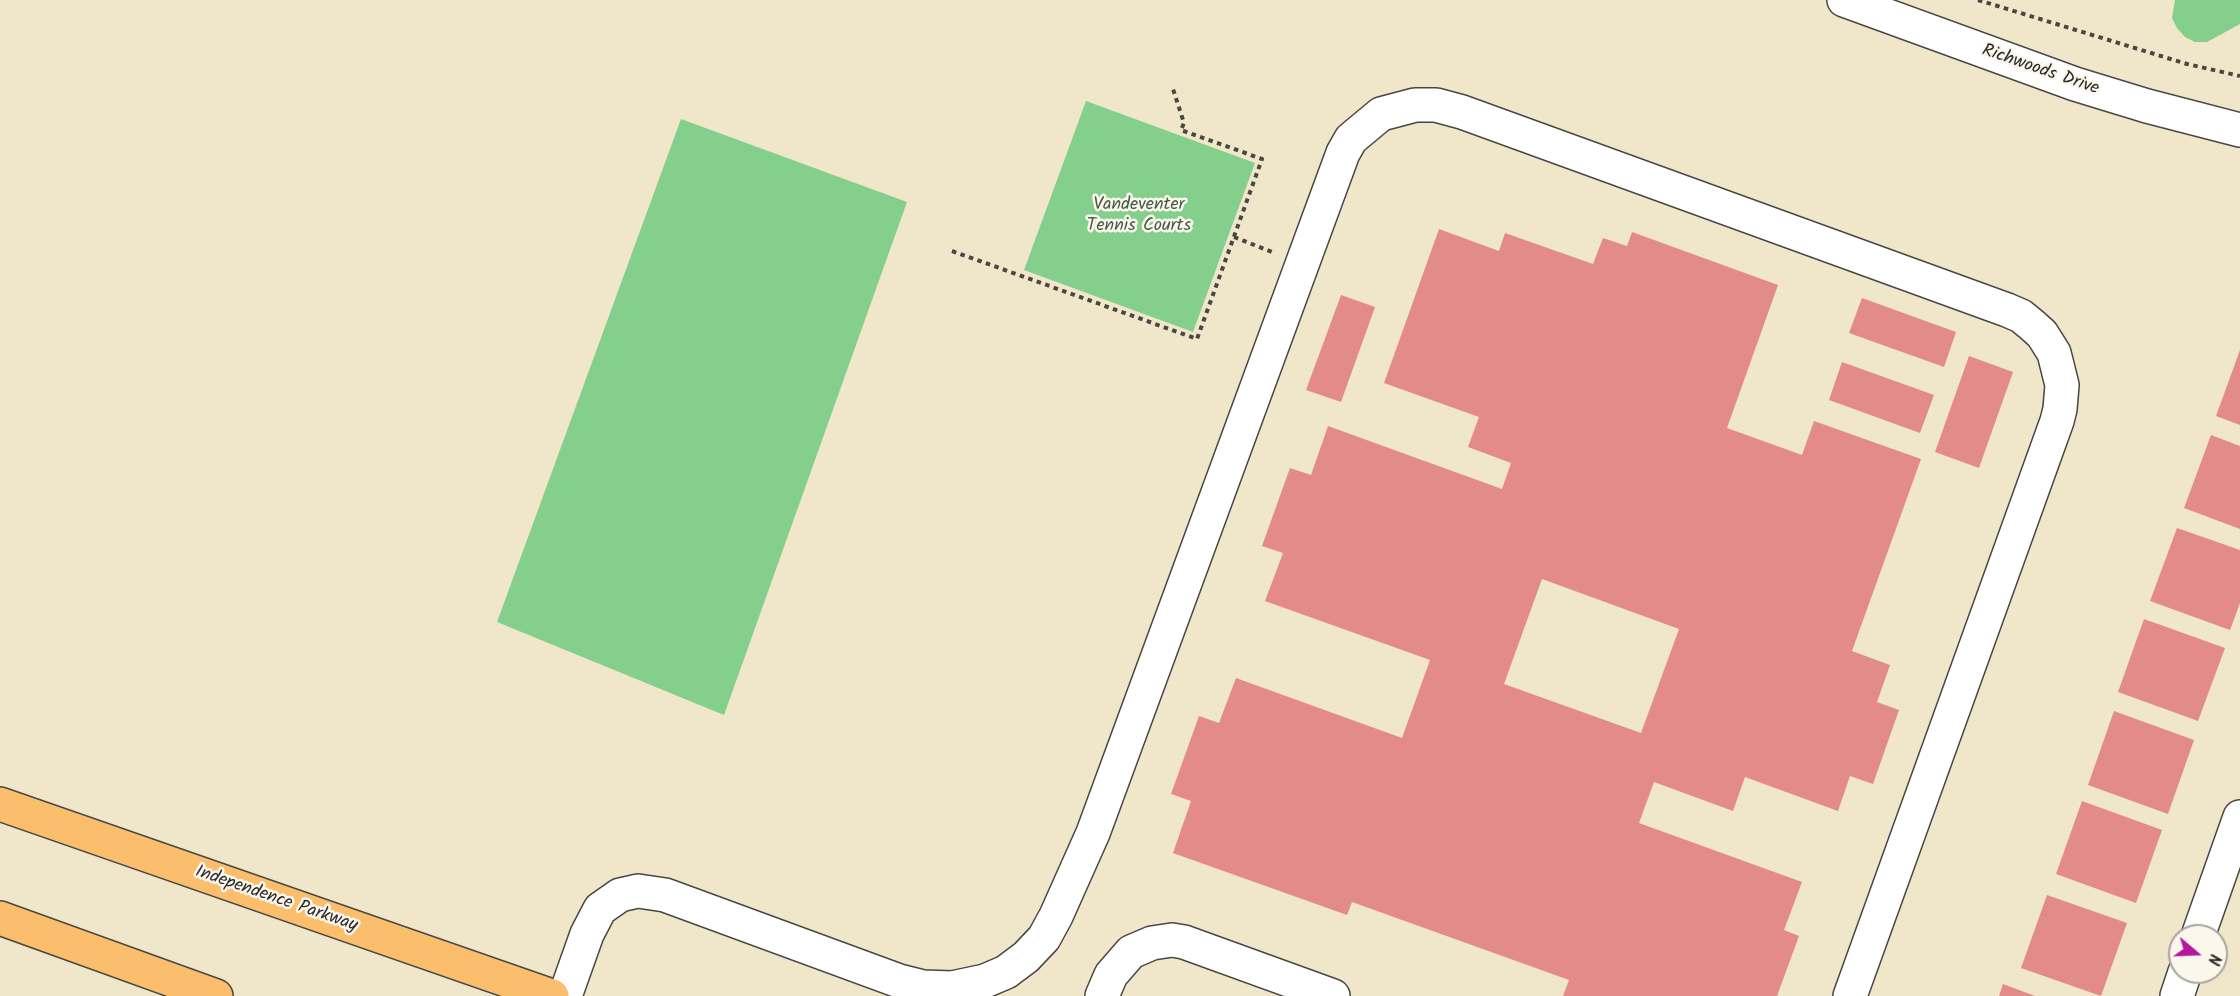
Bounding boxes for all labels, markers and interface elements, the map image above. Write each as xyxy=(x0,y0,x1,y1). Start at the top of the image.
street label: Richwoods Drive xyxy=(1979,41,2101,101)
park label: Vandeventer Tennis Courts xyxy=(1087,195,1191,238)
street label: Independence Parkway xyxy=(192,862,360,938)
north arrow xyxy=(2168,924,2228,984)
text: N xyxy=(2200,951,2227,968)

